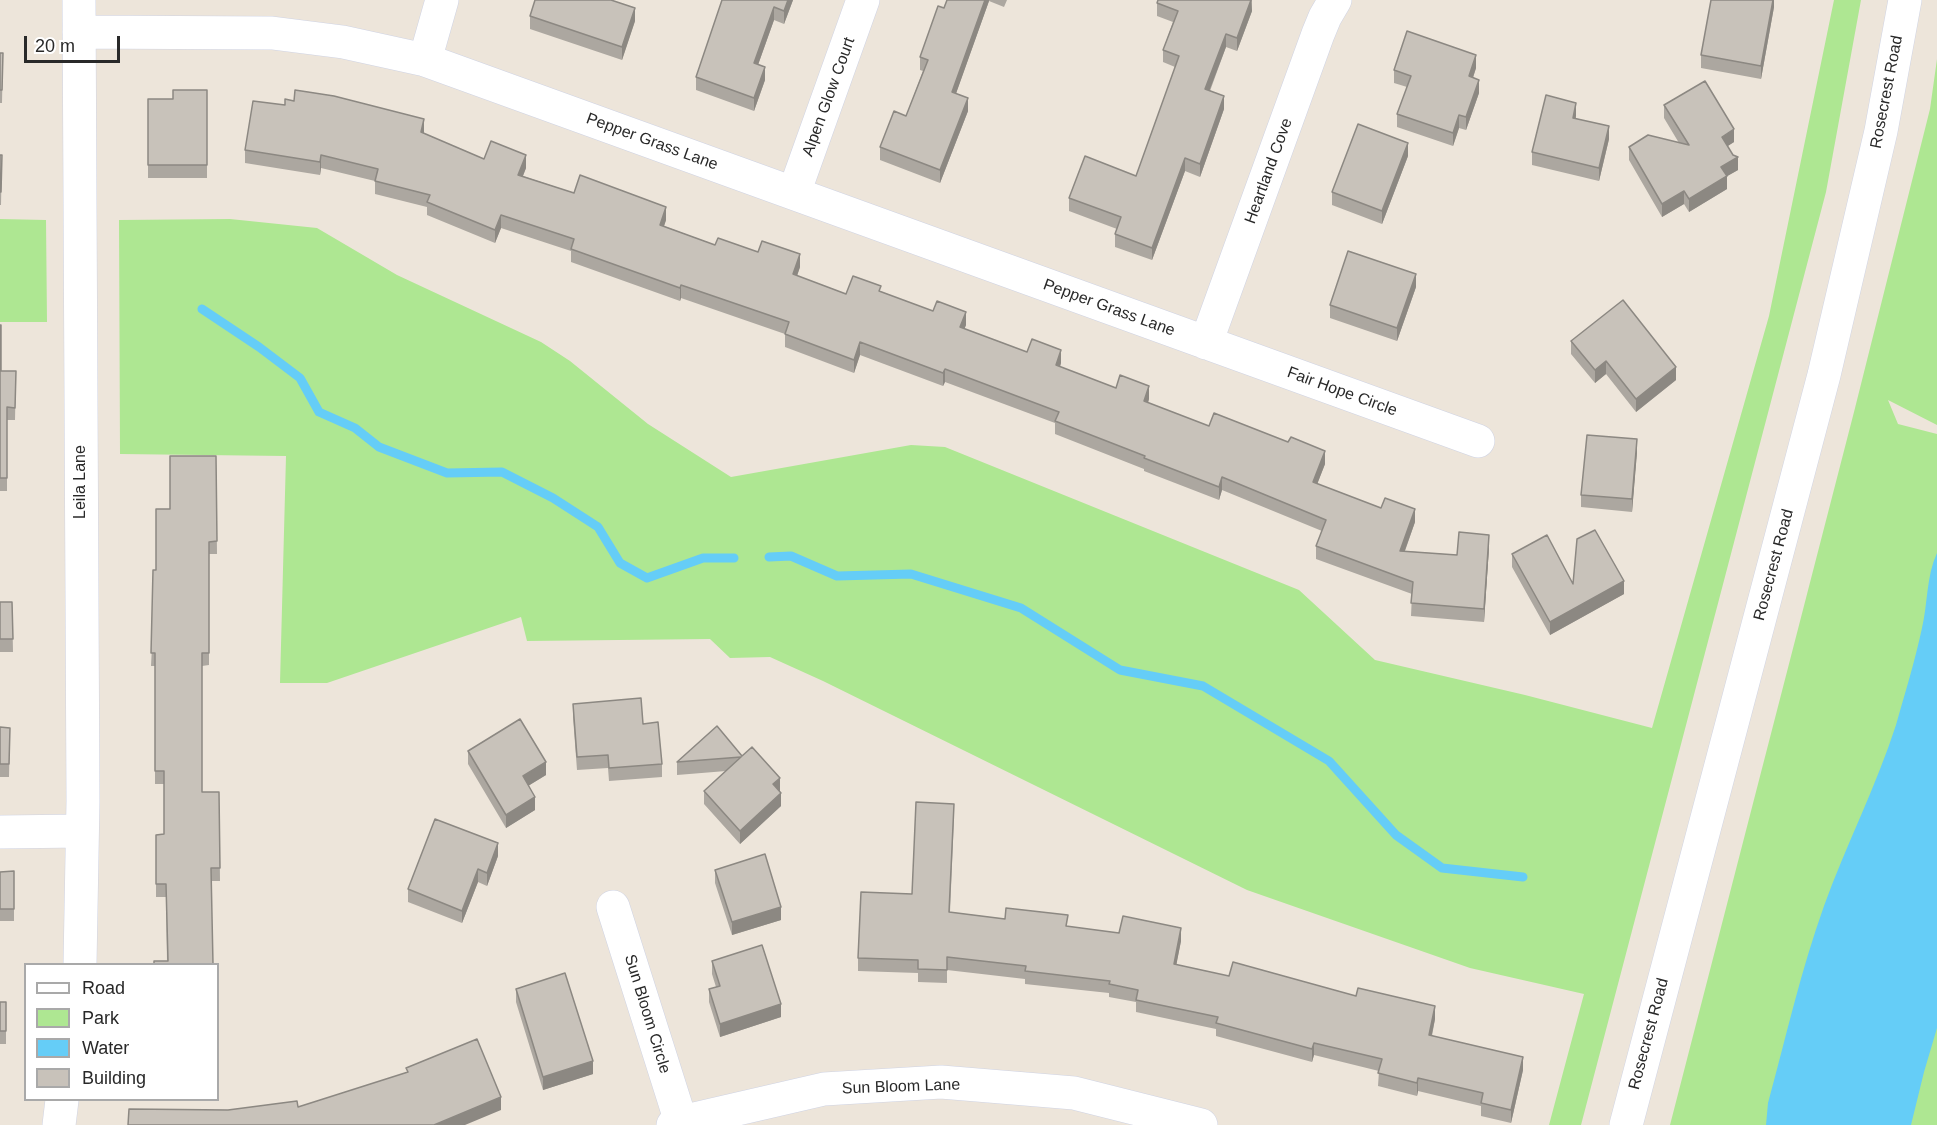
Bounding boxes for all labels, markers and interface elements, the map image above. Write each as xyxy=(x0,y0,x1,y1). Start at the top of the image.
scale bar xyxy=(27,24,123,62)
street label: Rosecrest Road xyxy=(1867,34,1907,150)
street label: Alpen Glow Court xyxy=(799,35,859,159)
text: 20 m xyxy=(35,36,75,56)
street label: Pepper Grass Lane xyxy=(584,109,720,175)
street label: Heartland Cove xyxy=(1241,115,1297,227)
street label: Pepper Grass Lane xyxy=(1041,275,1177,341)
street label: Fair Hope Circle xyxy=(1284,363,1400,421)
street label: Leila Lane xyxy=(71,445,91,519)
street label: Rosecrest Road xyxy=(1750,507,1798,623)
street label: Sun Bloom Circle xyxy=(620,952,674,1076)
legend xyxy=(24,963,219,1101)
street label: Rosecrest Road xyxy=(1625,976,1673,1092)
text: Road xyxy=(82,978,125,998)
text: Park xyxy=(82,1008,119,1028)
text: Water xyxy=(82,1038,129,1058)
text: Building xyxy=(82,1068,146,1088)
street label: Sun Bloom Lane xyxy=(842,1075,960,1099)

